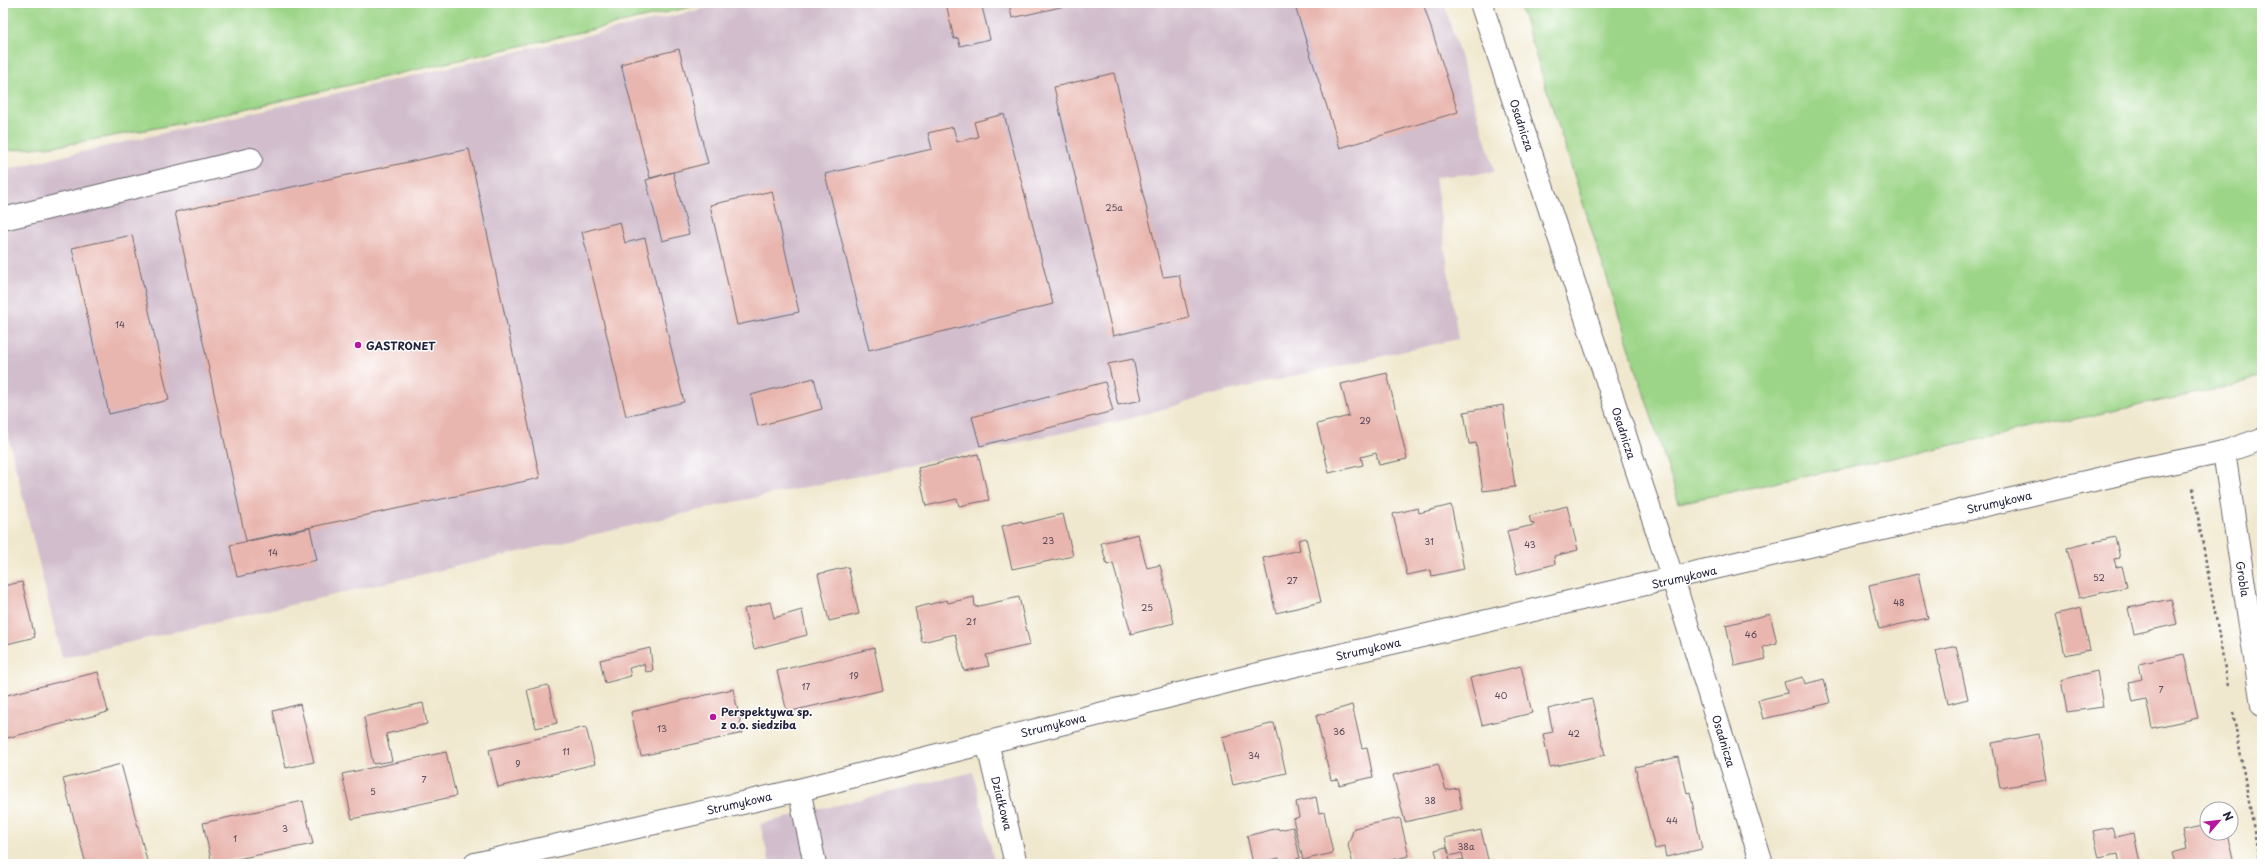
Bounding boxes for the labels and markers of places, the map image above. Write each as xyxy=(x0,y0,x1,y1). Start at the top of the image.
place label: GASTRONET xyxy=(366,337,436,354)
marker: GASTRONET xyxy=(353,340,363,350)
place label: Perspektywa sp. z o.o. siedziba xyxy=(721,703,812,733)
marker: Perspektywa sp. z o.o. siedziba xyxy=(708,712,718,722)

